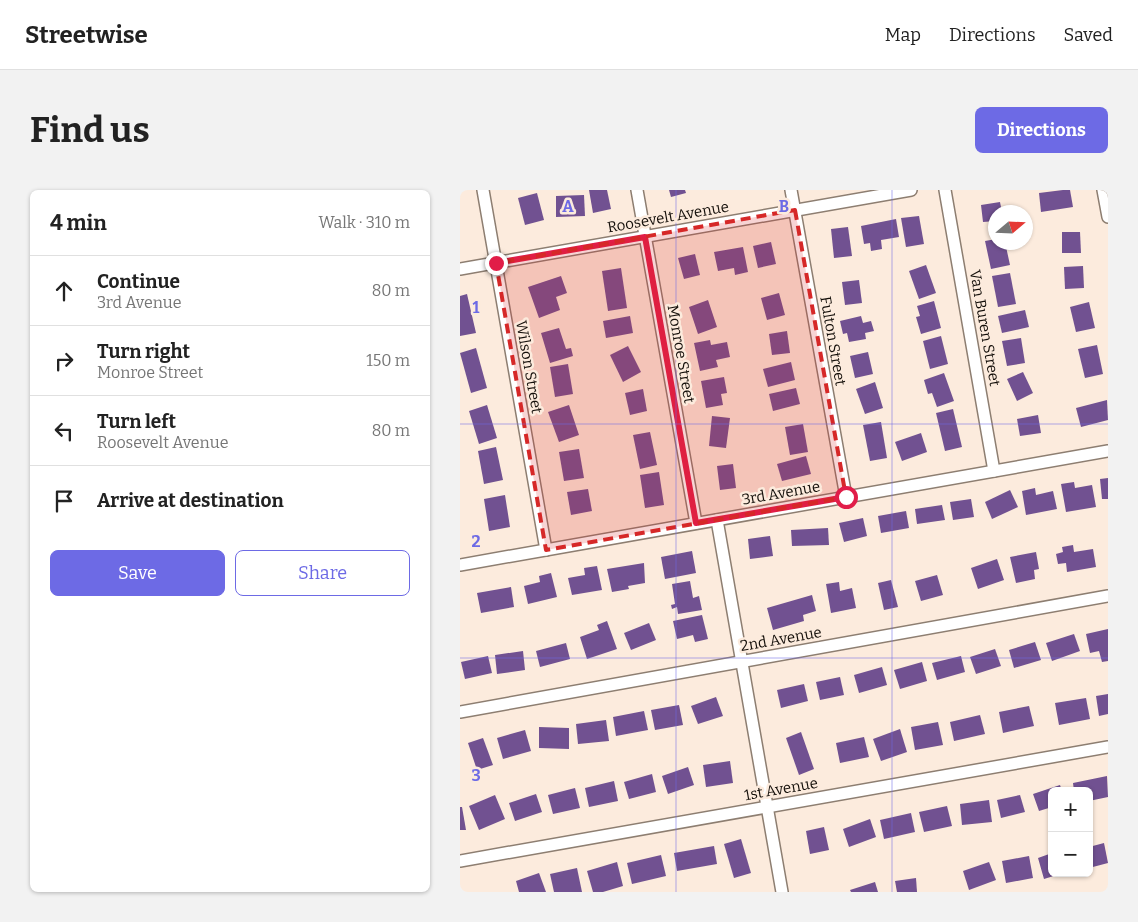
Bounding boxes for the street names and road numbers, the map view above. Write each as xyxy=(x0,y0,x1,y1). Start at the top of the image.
street label: Roosevelt Avenue xyxy=(606,197,730,237)
street label: Van Buren Street xyxy=(966,268,1004,388)
street label: Fulton Street xyxy=(816,295,850,388)
street label: Monroe Street xyxy=(663,303,699,405)
street label: Wilson Street xyxy=(512,319,546,415)
street label: 3rd Avenue xyxy=(740,477,822,509)
street label: 2nd Avenue xyxy=(739,623,823,655)
street label: 1st Avenue xyxy=(743,774,819,804)

